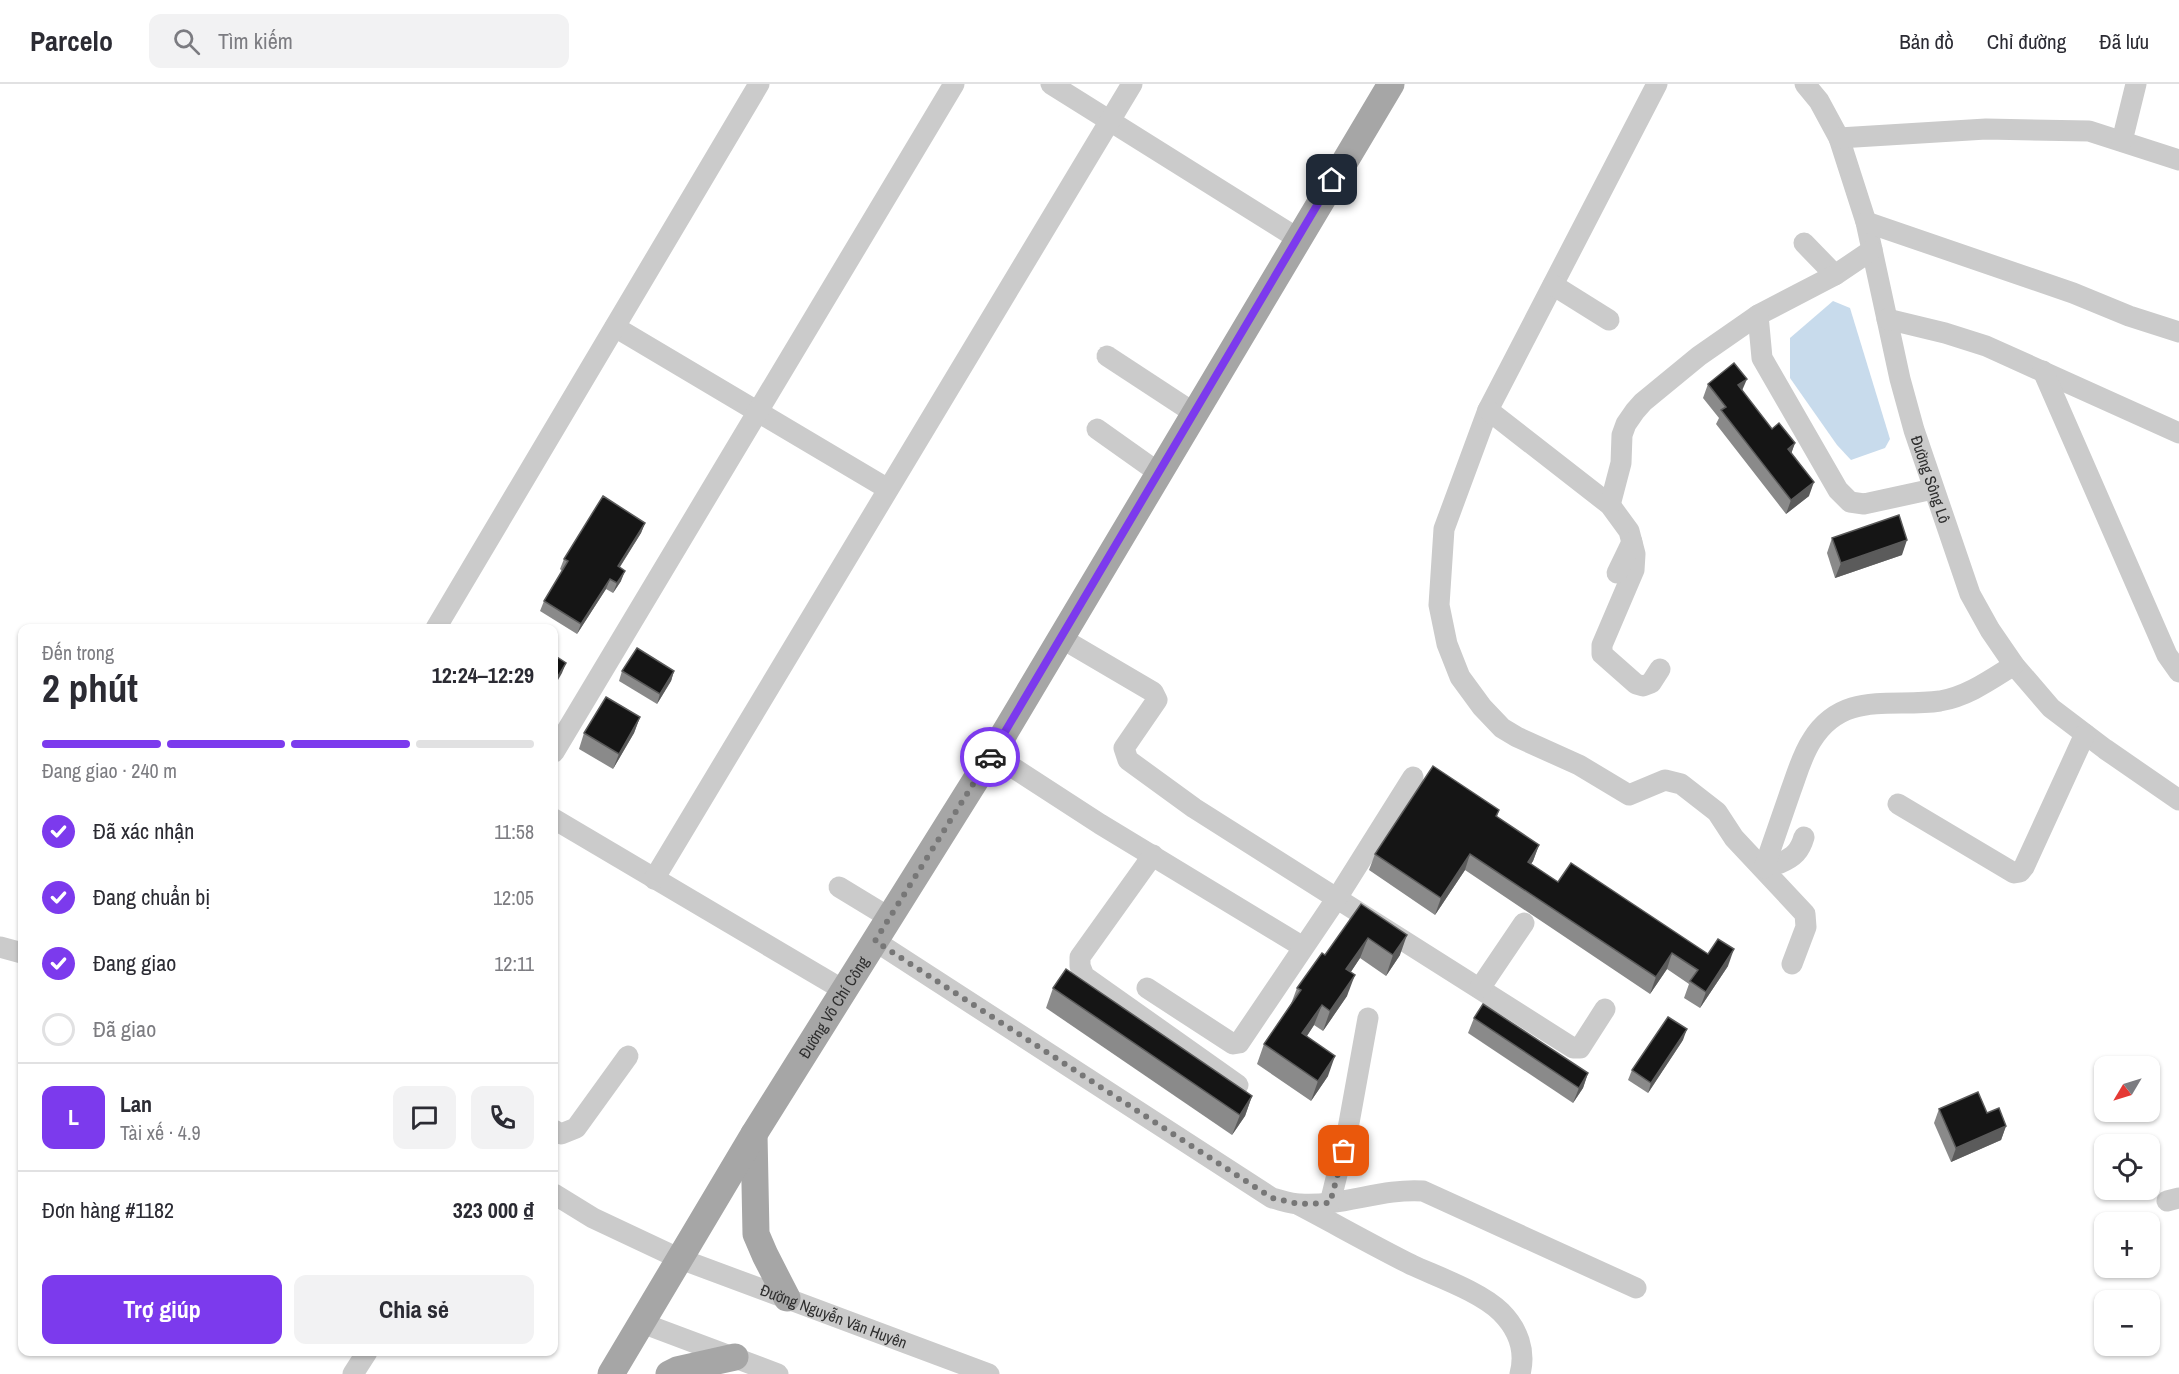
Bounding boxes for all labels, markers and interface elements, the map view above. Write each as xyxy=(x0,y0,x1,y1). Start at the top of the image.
search box xyxy=(149,14,569,68)
text: Parcelo xyxy=(30,22,113,60)
icon: search xyxy=(170,25,203,58)
text: Tìm kiếm xyxy=(218,26,293,56)
text: Bản đồ xyxy=(1899,27,1954,56)
text: Chỉ đường xyxy=(1987,27,2066,56)
text: Đã lưu xyxy=(2099,27,2149,56)
pin xyxy=(1306,154,1357,205)
icon: home xyxy=(1315,163,1348,196)
street label: Đường Sông Lô xyxy=(1906,433,1956,526)
text: Đến trong xyxy=(42,639,114,666)
text: 12:24–12:29 xyxy=(432,660,534,690)
text: 2 phút xyxy=(42,662,138,714)
courier xyxy=(960,727,1020,787)
icon: car xyxy=(974,741,1007,774)
text: Đang giao · 240 m xyxy=(42,757,177,784)
icon: check xyxy=(42,815,75,848)
text: Đã xác nhận xyxy=(93,816,194,846)
text: 11:58 xyxy=(494,818,534,845)
icon: check xyxy=(42,881,75,914)
text: Đang chuẩn bị xyxy=(93,882,210,912)
text: 12:05 xyxy=(493,884,534,911)
icon: check xyxy=(42,947,75,980)
text: Đang giao xyxy=(93,948,176,978)
text: 12:11 xyxy=(494,950,534,977)
street label: Đường Võ Chí Công xyxy=(793,951,874,1063)
text: Đã giao xyxy=(93,1014,156,1044)
north arrow xyxy=(2094,1056,2160,1122)
map controls xyxy=(2094,1056,2160,1356)
button: chat xyxy=(393,1086,456,1149)
button: phone xyxy=(471,1086,534,1149)
text: Lan xyxy=(120,1089,152,1119)
text: L xyxy=(68,1102,79,1132)
text: Tài xế · 4.9 xyxy=(120,1119,201,1146)
pin xyxy=(1318,1125,1369,1176)
icon: bag xyxy=(1327,1134,1360,1167)
button: locate xyxy=(2094,1134,2160,1200)
text: Đơn hàng #1182 xyxy=(42,1195,174,1225)
text: 323 000 ₫ xyxy=(453,1195,534,1225)
button: + xyxy=(2094,1212,2160,1278)
button: Trợ giúp xyxy=(42,1275,282,1344)
button: Chia sẻ xyxy=(294,1275,534,1344)
street label: Đường Nguyễn Văn Huyên xyxy=(757,1279,910,1354)
button: − xyxy=(2094,1290,2160,1356)

